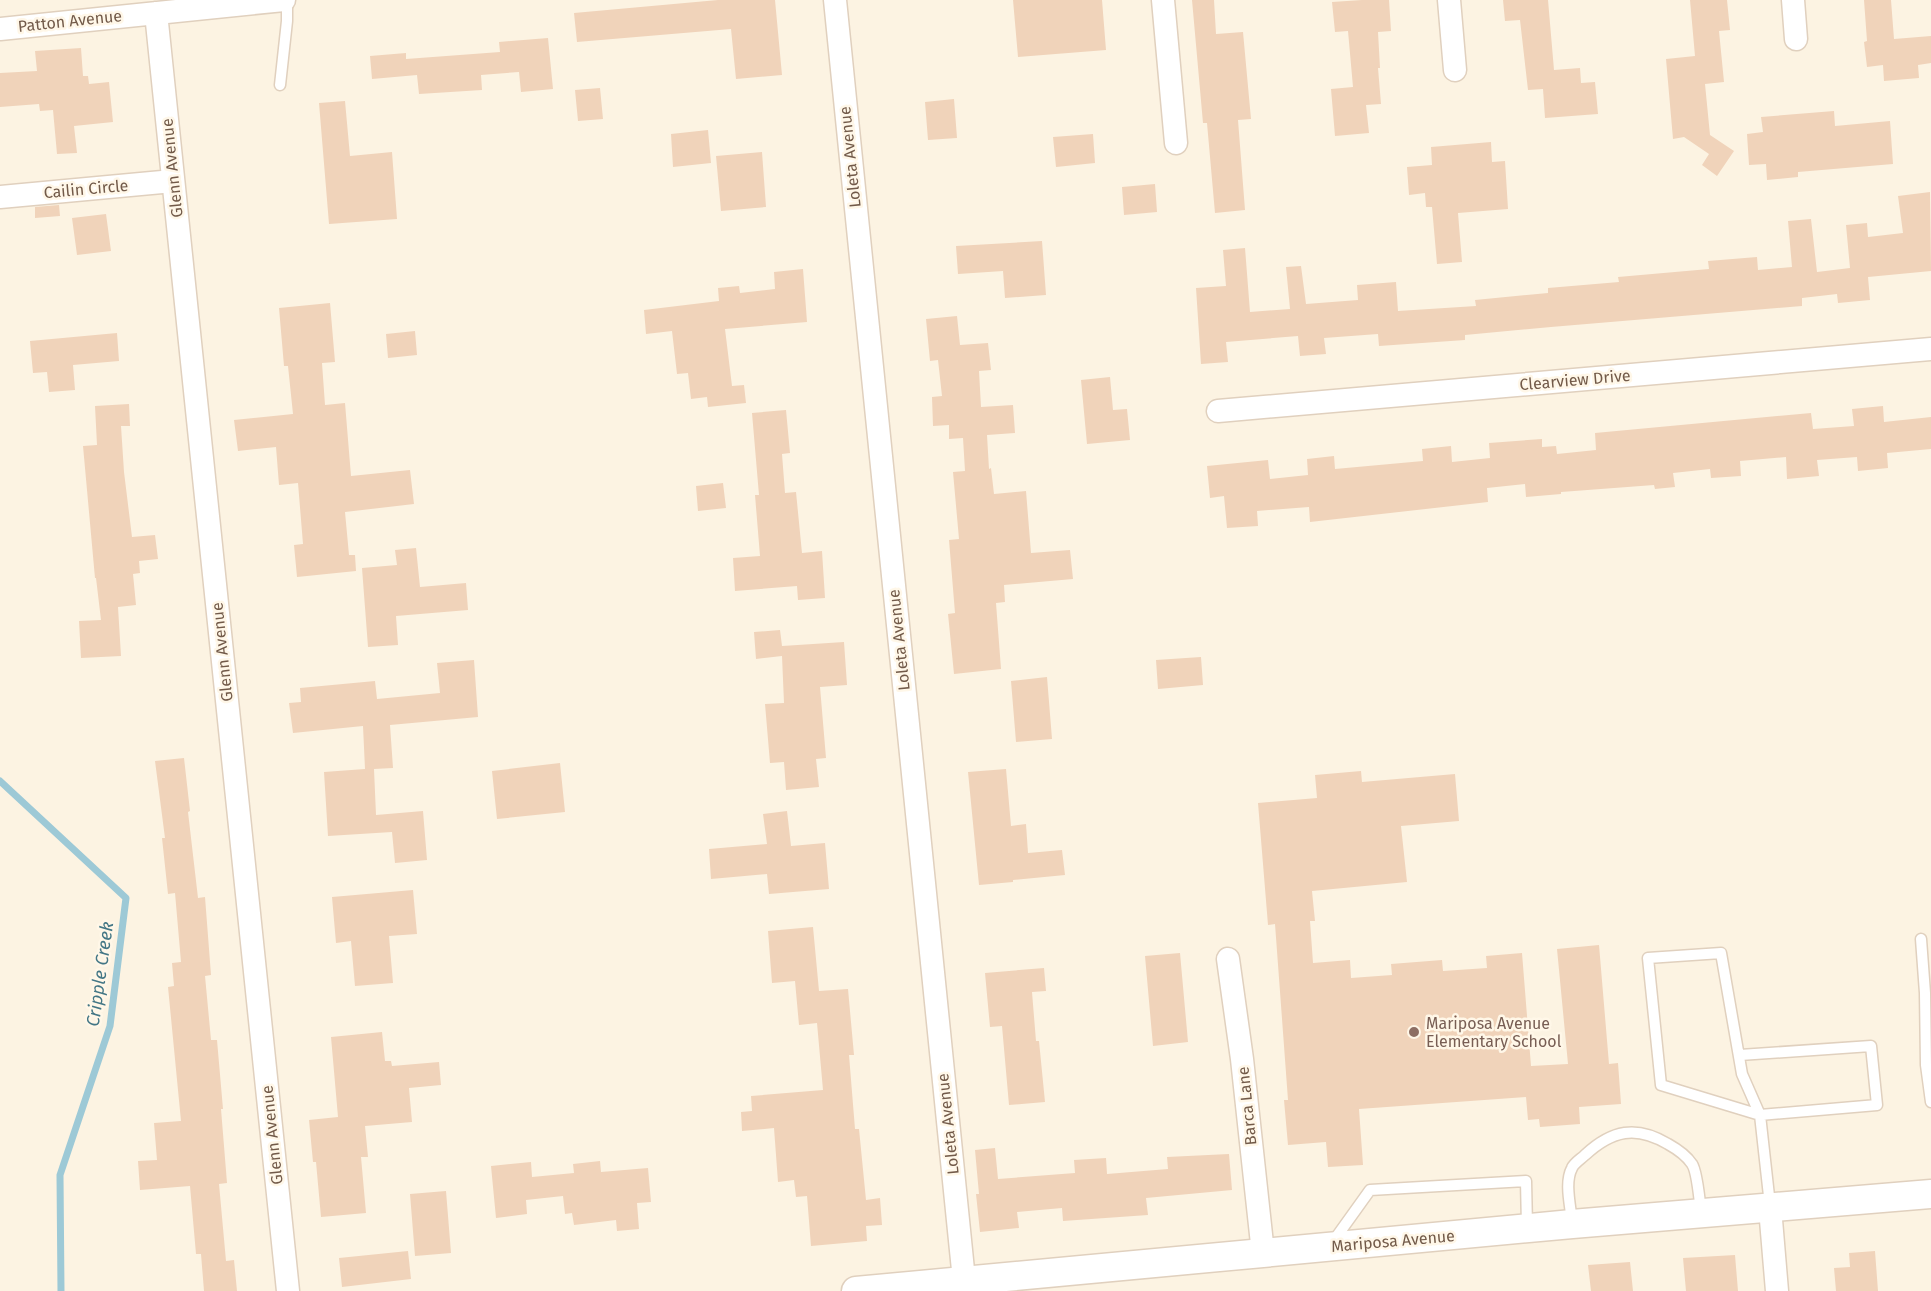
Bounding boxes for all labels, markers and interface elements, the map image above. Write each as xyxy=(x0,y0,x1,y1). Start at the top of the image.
street label: Patton Avenue xyxy=(17,6,123,36)
street label: Loleta Avenue xyxy=(835,105,865,209)
street label: Glenn Avenue xyxy=(157,118,187,218)
street label: Cailin Circle xyxy=(43,176,129,202)
street label: Clearview Drive xyxy=(1519,366,1631,394)
street label: Loleta Avenue xyxy=(884,588,914,692)
street label: Glenn Avenue xyxy=(207,602,237,702)
water label: Cripple Creek xyxy=(82,920,118,1028)
place label: Mariposa Avenue Elementary School xyxy=(1426,1014,1562,1051)
marker: Mariposa Avenue Elementary School xyxy=(1407,1025,1421,1039)
street label: Barca Lane xyxy=(1233,1066,1261,1146)
street label: Loleta Avenue xyxy=(933,1072,963,1176)
street label: Glenn Avenue xyxy=(257,1085,287,1185)
street label: Mariposa Avenue xyxy=(1330,1226,1456,1256)

